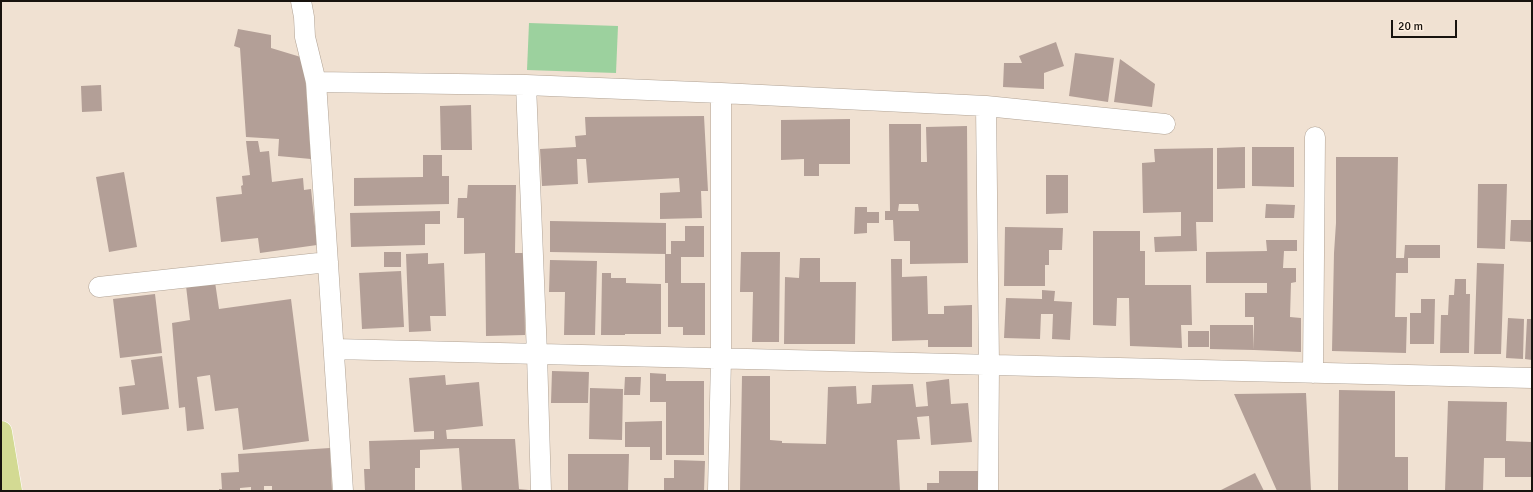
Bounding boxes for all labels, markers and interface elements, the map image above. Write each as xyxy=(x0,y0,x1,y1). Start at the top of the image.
scale bar xyxy=(1393,12,1459,38)
text: 20 m xyxy=(1398,19,1423,34)

